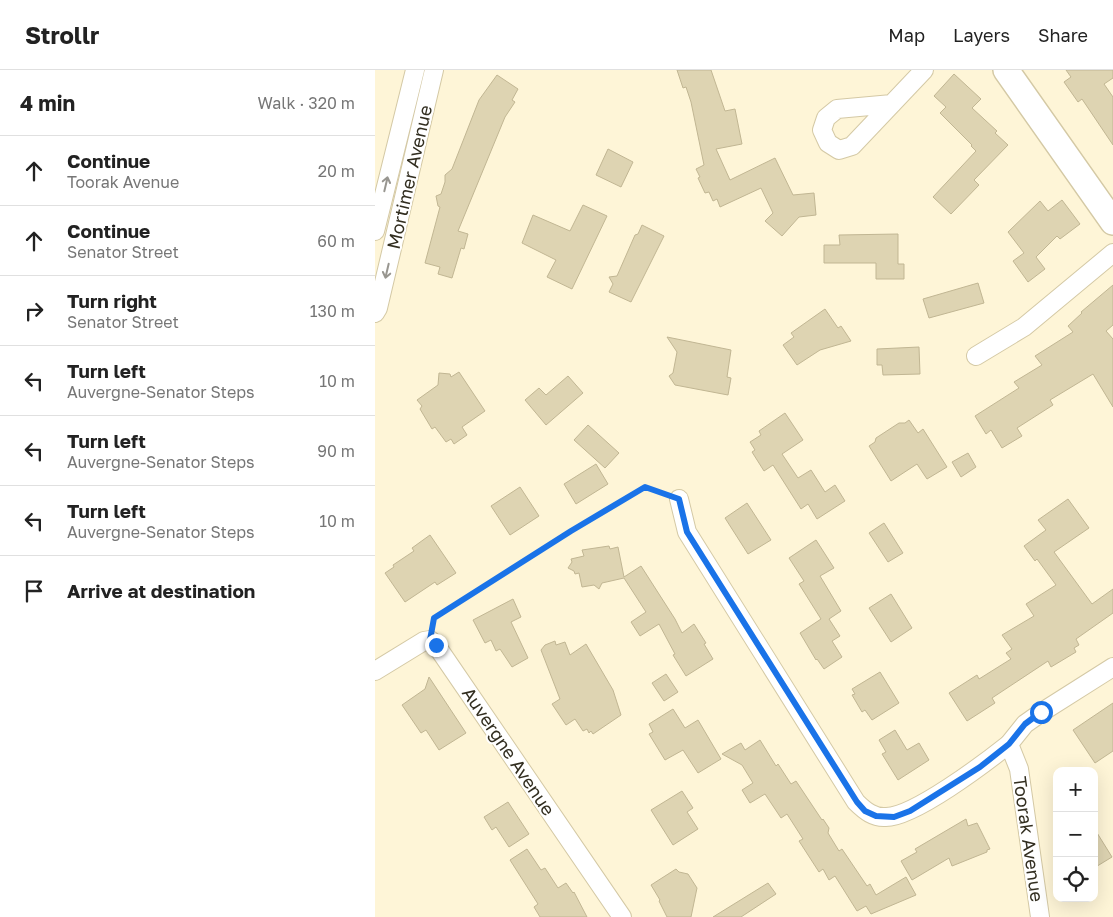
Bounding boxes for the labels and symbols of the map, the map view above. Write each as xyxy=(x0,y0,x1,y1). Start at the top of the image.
street label: Mortimer Avenue xyxy=(382,103,436,251)
one-way arrow xyxy=(382,177,391,193)
one-way arrow xyxy=(382,262,391,278)
route end xyxy=(425,634,448,657)
street label: Auvergne Avenue xyxy=(458,683,560,819)
route start xyxy=(1030,701,1053,724)
street label: Toorak Avenue xyxy=(1009,775,1049,903)

